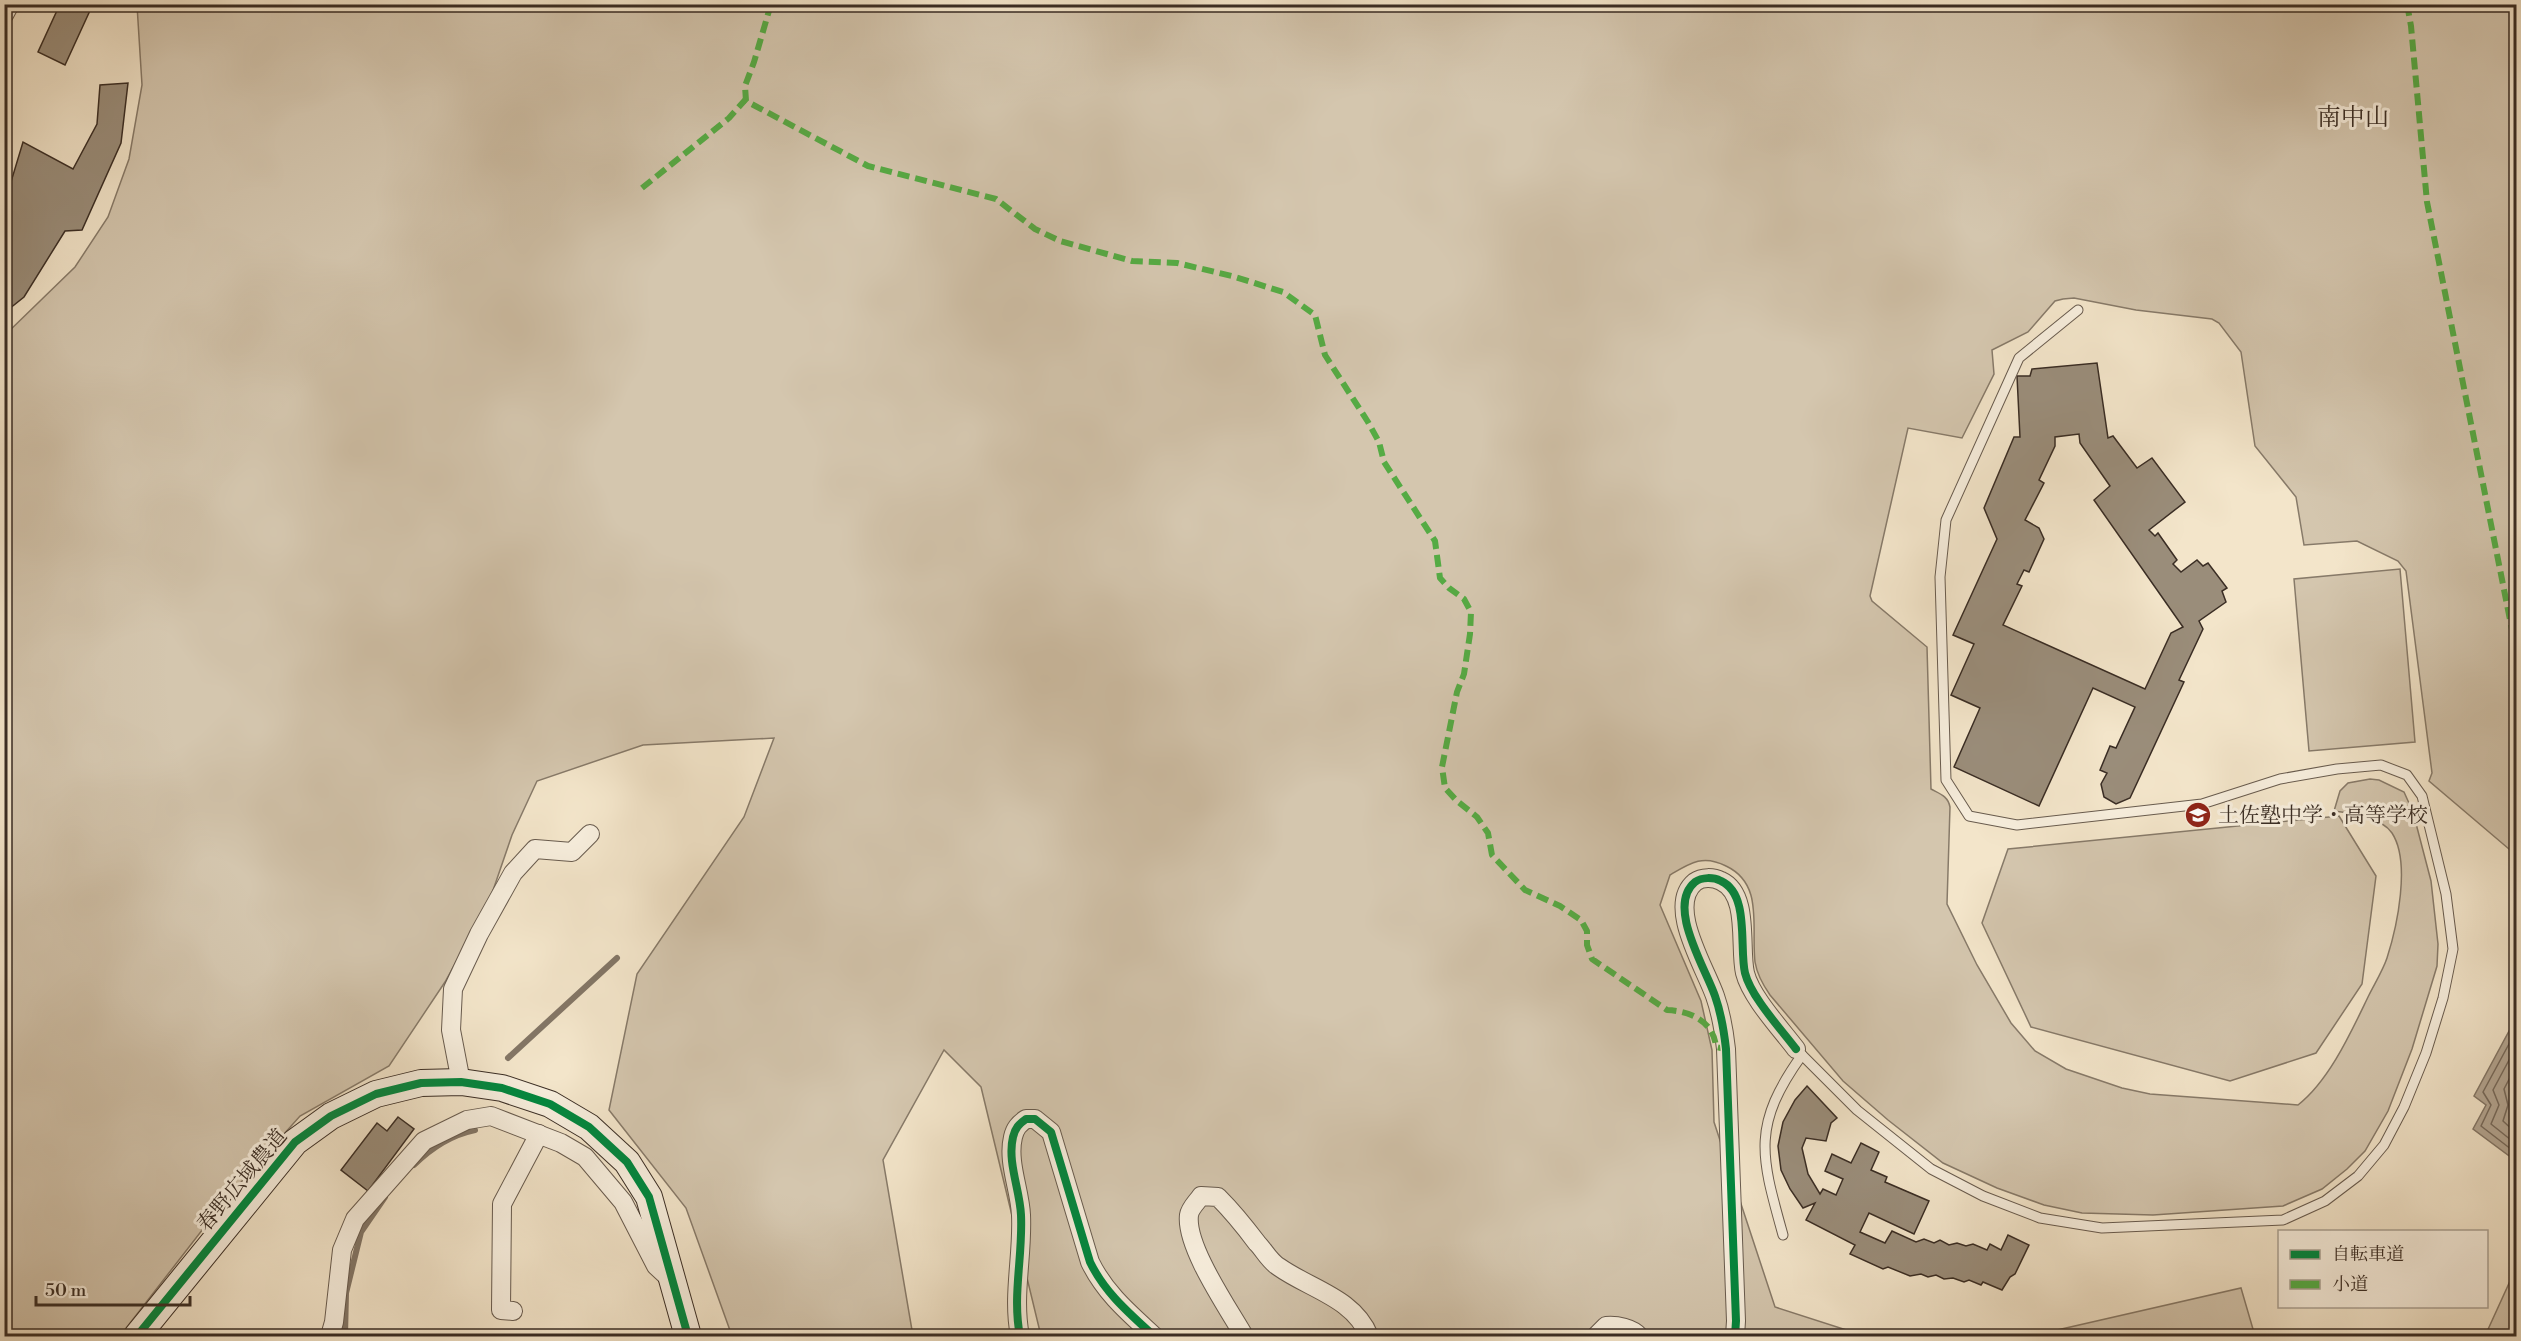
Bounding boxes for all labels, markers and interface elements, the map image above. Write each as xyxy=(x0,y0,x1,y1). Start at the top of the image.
district label: 南中山 xyxy=(2317,103,2389,133)
school or university icon: 土佐塾中学・高等学校 xyxy=(2183,800,2213,830)
place label: 土佐塾中学・高等学校 xyxy=(2218,803,2428,829)
street label: 春野広域農道 xyxy=(192,1124,293,1237)
legend xyxy=(2278,1230,2488,1308)
text: 自転車道 xyxy=(2332,1243,2404,1266)
scale bar xyxy=(36,1269,190,1307)
text: 小道 xyxy=(2332,1273,2368,1296)
text: 50 m xyxy=(45,1279,87,1302)

